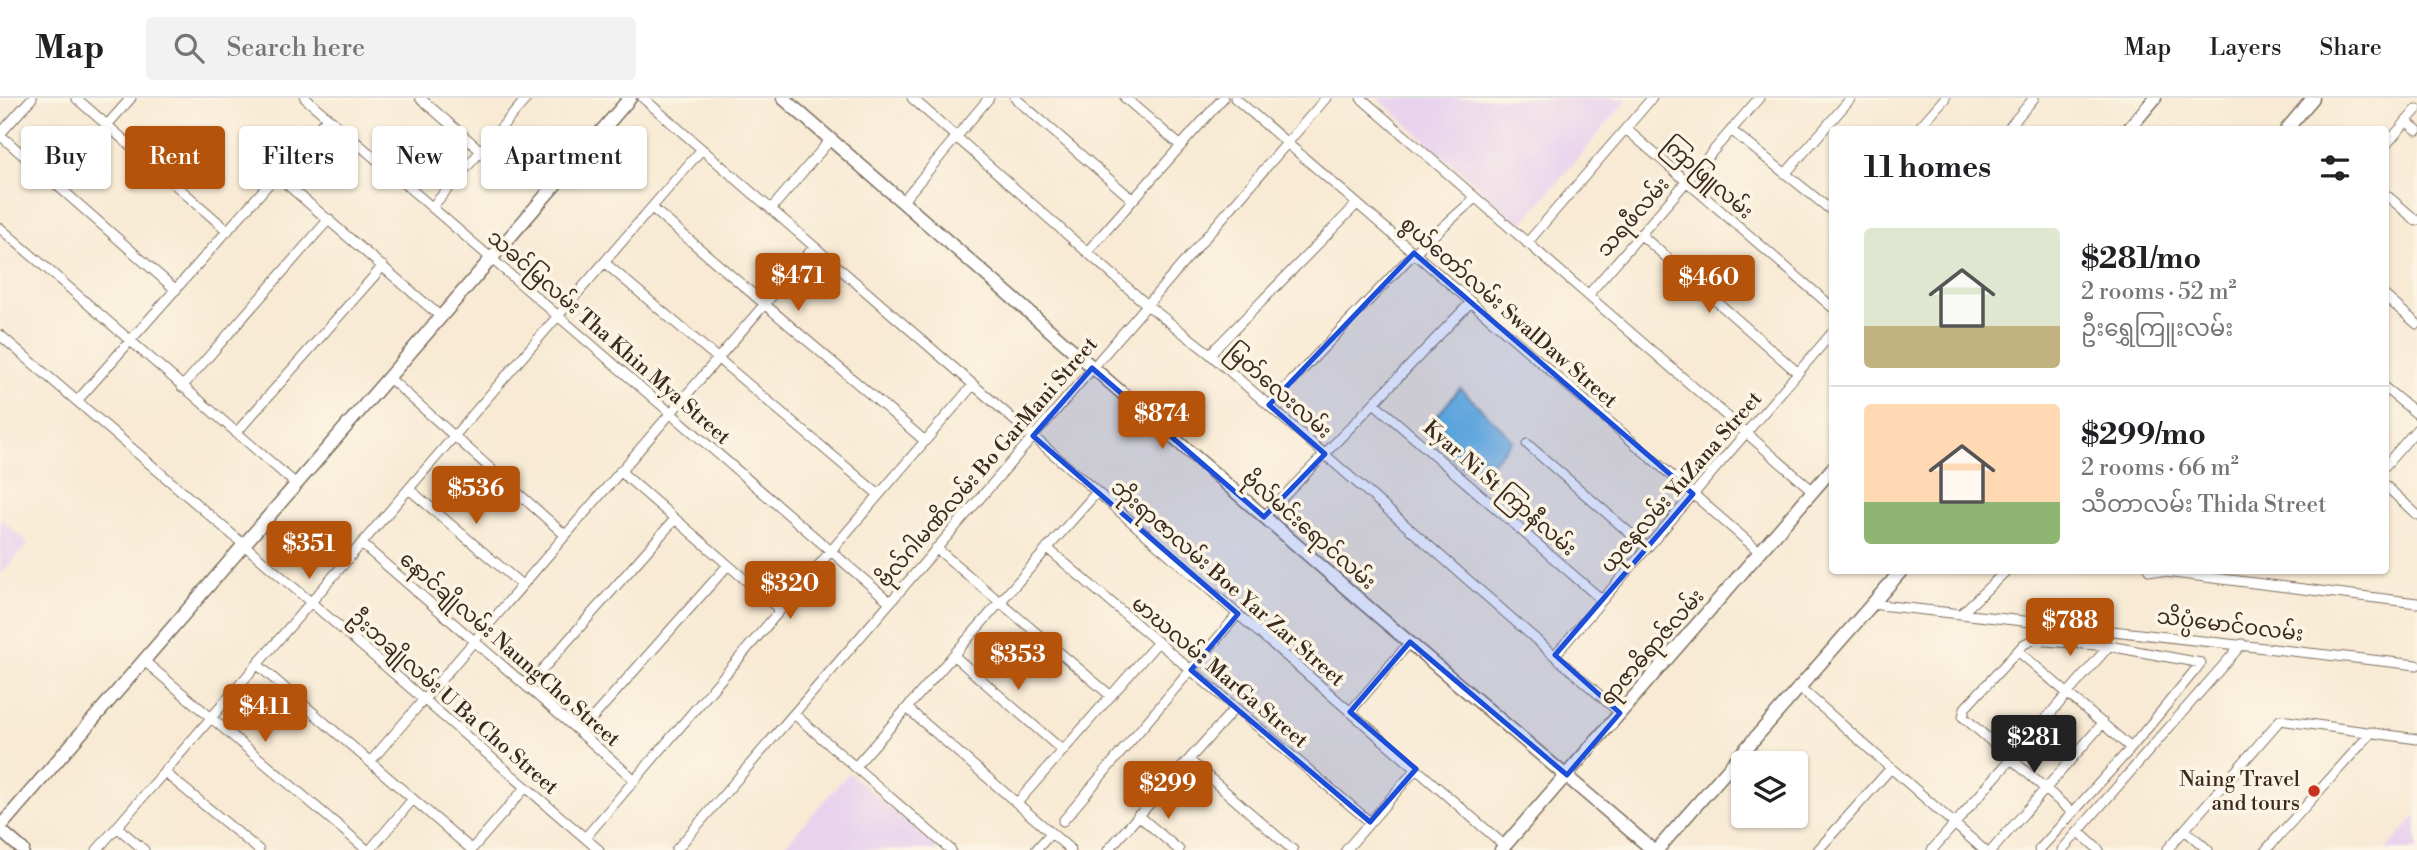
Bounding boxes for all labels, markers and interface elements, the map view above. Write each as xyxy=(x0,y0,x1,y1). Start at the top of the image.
search box xyxy=(146,17,636,80)
text: Map xyxy=(35,28,104,69)
icon: search xyxy=(170,29,208,67)
text: Search here xyxy=(226,32,365,64)
text: Map xyxy=(2124,33,2171,63)
text: Layers xyxy=(2209,33,2281,63)
text: Share xyxy=(2319,33,2382,63)
chip: Buy xyxy=(21,126,111,189)
chip: Rent xyxy=(125,126,225,189)
chip: Filters xyxy=(239,126,358,189)
chip: New xyxy=(372,126,467,189)
chip: Apartment xyxy=(481,126,647,189)
street label: ကြာဖြူလမ်း xyxy=(1655,129,1761,227)
text: 11 homes xyxy=(1864,149,1991,187)
icon: filters xyxy=(2316,149,2354,187)
street label: သရဖီလမ်း xyxy=(1589,170,1678,265)
street label: စွယ်တော်လမ်း SwalDaw Street xyxy=(1393,208,1625,416)
street label: သခင်မြလမ်း Tha Khin Mya Street xyxy=(479,222,738,453)
text: $281/mo xyxy=(2081,240,2201,278)
pin: $471 xyxy=(757,254,839,313)
pin: $460 xyxy=(1668,256,1750,315)
icon: home xyxy=(1920,256,2004,340)
text: $471 xyxy=(771,262,825,290)
text: $460 xyxy=(1679,264,1739,292)
text: 2 rooms · 52 m² xyxy=(2081,278,2237,306)
text: ဦးရွှေကြူးလမ်း xyxy=(2081,315,2233,343)
street label: ဗိုလ်ဂါမဏိလမ်း Bo GarMani Street xyxy=(869,329,1106,595)
street label: မြတ်လေးလမ်း xyxy=(1218,336,1339,447)
street label: ယုဇနလမ်း YuZana Street xyxy=(1593,383,1771,581)
pin: $874 xyxy=(1121,392,1203,451)
text: $874 xyxy=(1134,400,1190,428)
street label: Kyar Ni St ကြာနီလမ်း xyxy=(1416,412,1584,565)
text: $299/mo xyxy=(2081,416,2206,454)
icon: home xyxy=(1920,432,2004,516)
text: 2 rooms · 66 m² xyxy=(2081,454,2239,482)
street label: ဗိုလ်မင်းရောင်လမ်း xyxy=(1234,463,1383,598)
pin: $536 xyxy=(435,466,517,526)
street label: ဘိုးရာဇာလမ်း Boe Yar Zar Street xyxy=(1103,472,1353,695)
text: $536 xyxy=(448,475,504,503)
text: သီတာလမ်း Thida Street xyxy=(2081,491,2326,519)
pin: $351 xyxy=(268,522,350,581)
text: $351 xyxy=(283,530,335,558)
street label: နောင်ချိုလမ်း NaungCho Street xyxy=(391,544,628,756)
pin: $320 xyxy=(749,561,831,621)
text: $320 xyxy=(761,570,819,598)
street label: ရာဇာဓိရာဇ်လမ်း xyxy=(1592,582,1713,713)
street label: မာဃလမ်း MarGa Street xyxy=(1126,588,1316,755)
pin: $788 xyxy=(2029,598,2111,658)
street label: သိပ္ပံမောင်ဝလမ်း xyxy=(2155,600,2305,651)
street label: ဦးဘချိုလမ်း U Ba Cho Street xyxy=(341,602,566,804)
text: $788 xyxy=(2042,607,2098,635)
pin: $353 xyxy=(977,632,1059,692)
text: $353 xyxy=(990,641,1046,669)
pin: $411 xyxy=(224,684,306,744)
text: $411 xyxy=(239,693,291,721)
pin: $281 xyxy=(1993,716,2075,775)
text: $281 xyxy=(2007,724,2061,752)
map controls xyxy=(1731,751,1808,828)
button: layers xyxy=(1731,751,1808,828)
pin: $299 xyxy=(1127,762,1209,821)
place label: Naing Travel and tours xyxy=(2179,767,2300,817)
text: $299 xyxy=(1139,770,1197,798)
marker: Naing Travel and tours xyxy=(2306,783,2322,799)

